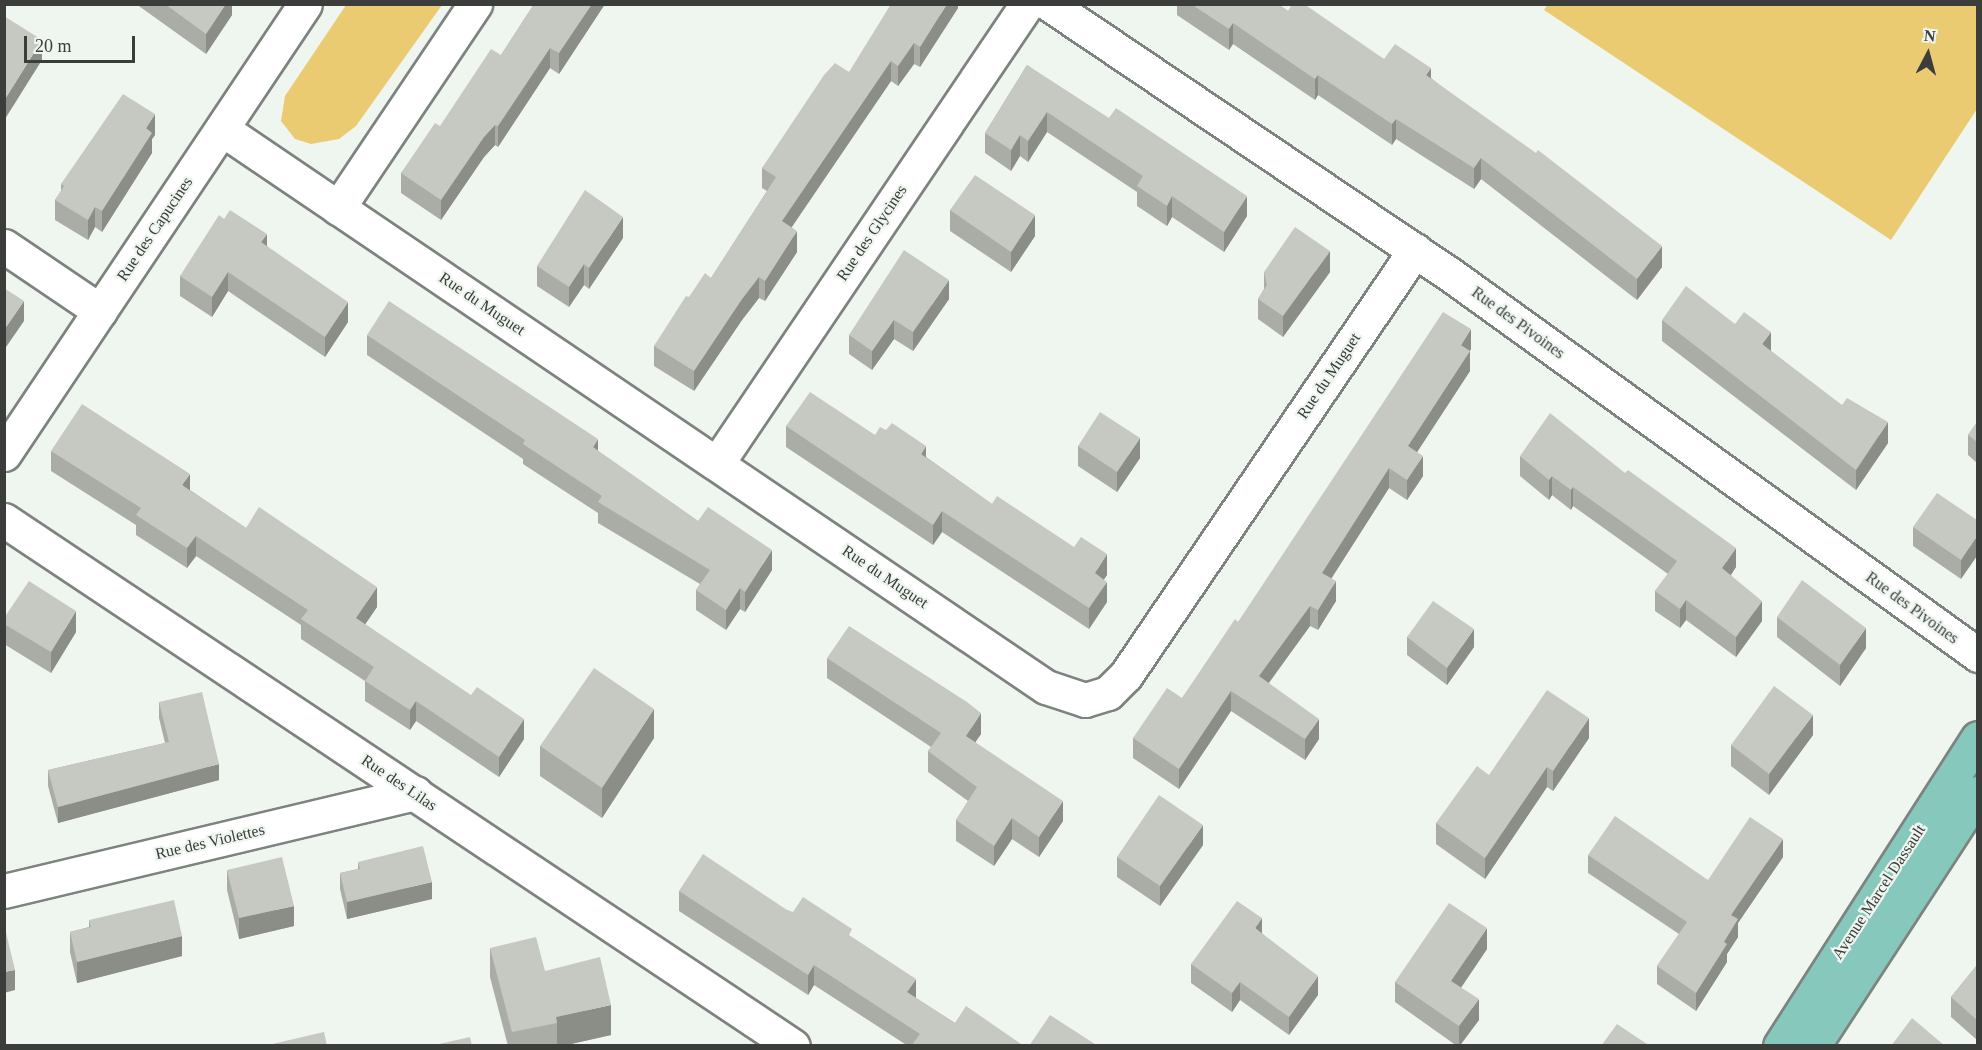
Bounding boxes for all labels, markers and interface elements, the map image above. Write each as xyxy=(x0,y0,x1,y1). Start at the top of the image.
scale bar xyxy=(27,24,138,62)
north arrow xyxy=(1898,24,1958,84)
text: N xyxy=(1923,27,1937,45)
text: 20 m xyxy=(35,36,72,56)
street label: Rue des Capucines xyxy=(113,173,197,285)
street label: Rue des Glycines xyxy=(833,181,911,285)
street label: Rue du Muguet xyxy=(435,268,529,340)
street label: Rue des Pivoines xyxy=(1468,283,1568,363)
street label: Rue du Muguet xyxy=(1293,329,1365,423)
street label: Rue du Muguet xyxy=(838,541,932,613)
street label: Rue des Pivoines xyxy=(1862,568,1962,648)
street label: Rue des Lilas xyxy=(358,751,440,815)
street label: Rue des Violettes xyxy=(153,820,267,864)
street label: Avenue Marcel Dassault xyxy=(1828,821,1930,963)

